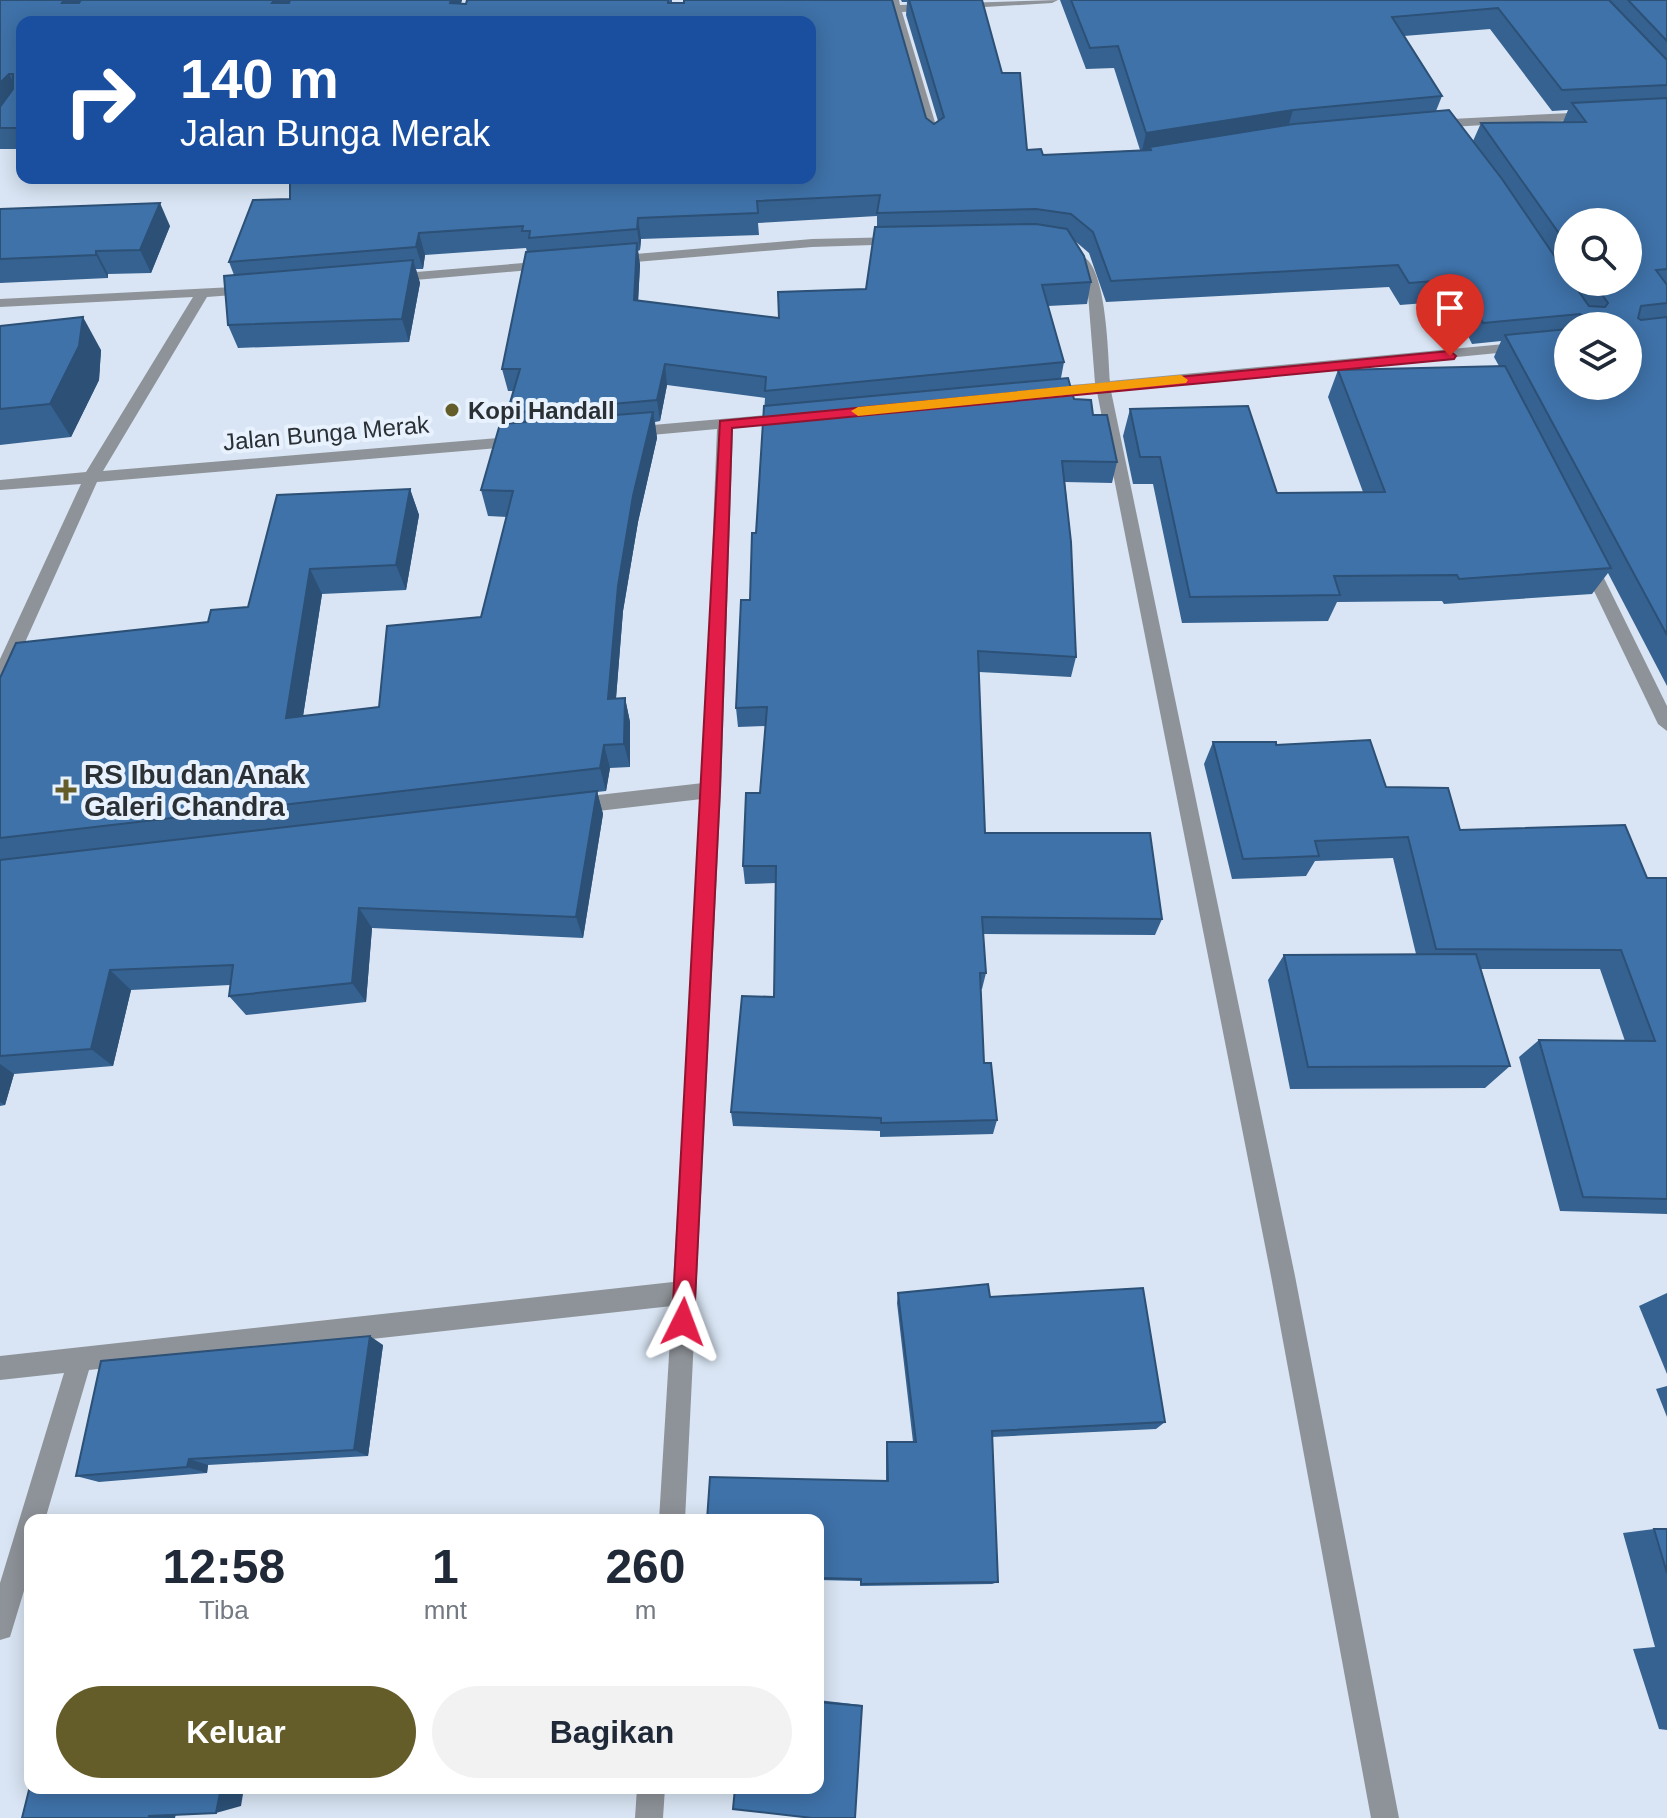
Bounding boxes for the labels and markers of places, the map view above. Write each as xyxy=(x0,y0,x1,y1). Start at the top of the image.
pin xyxy=(1416,274,1484,356)
place label: Kopi Handall xyxy=(468,397,615,424)
marker: Kopi Handall xyxy=(443,401,461,419)
place label: RS Ibu dan Anak Galeri Chandra xyxy=(84,759,306,822)
marker: RS Ibu dan Anak Galeri Chandra xyxy=(55,779,77,801)

